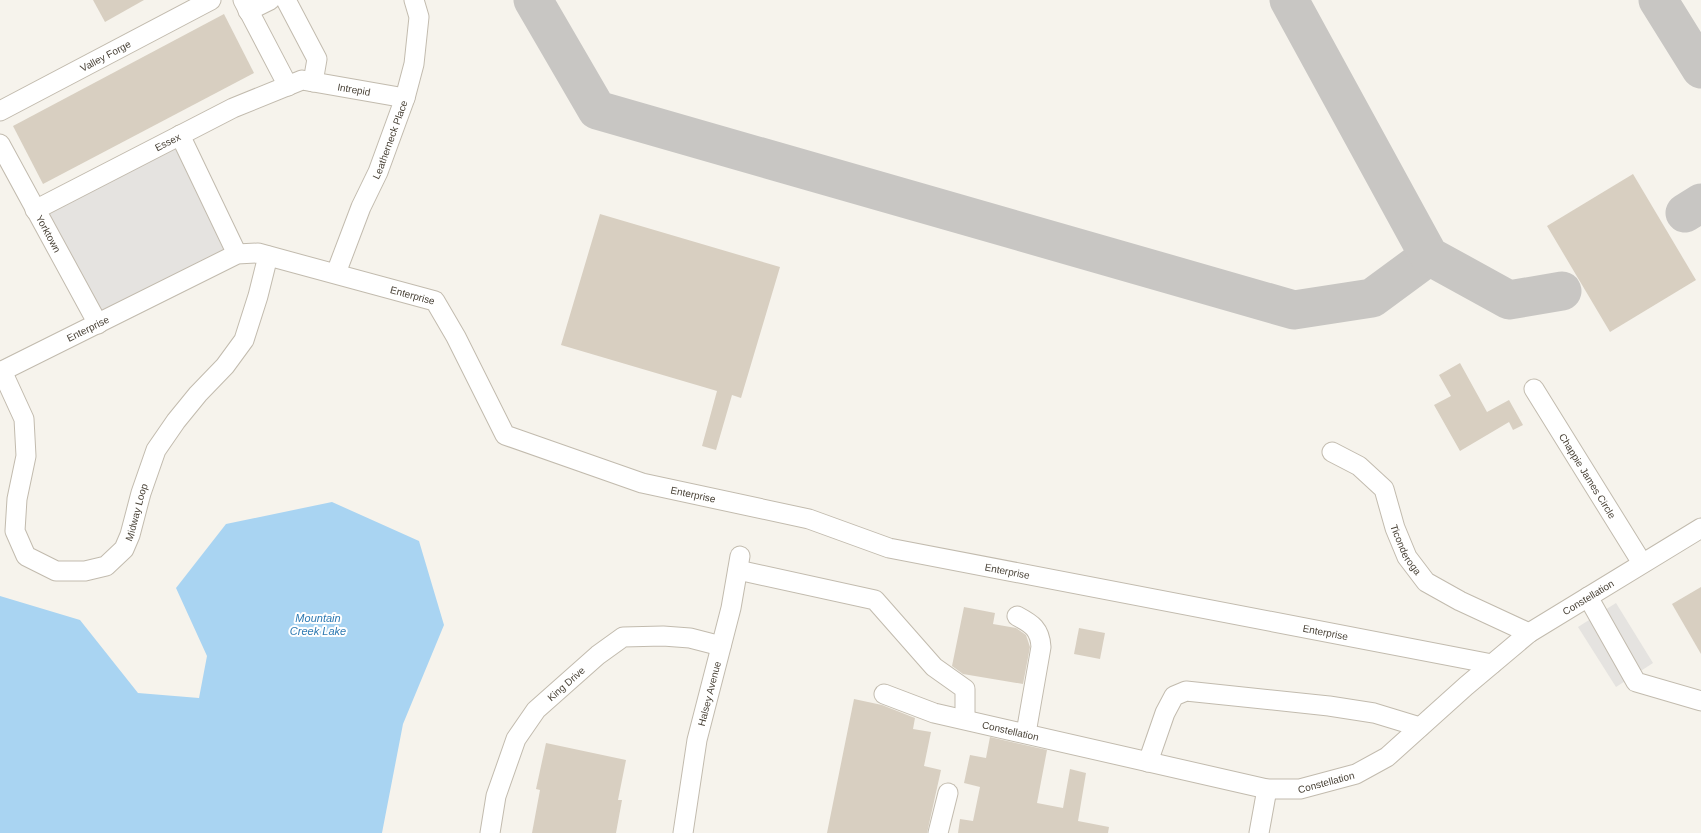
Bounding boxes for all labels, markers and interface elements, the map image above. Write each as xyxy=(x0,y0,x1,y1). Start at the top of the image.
street label: Valley Forge xyxy=(78,38,133,73)
street label: Intrepid xyxy=(337,81,371,97)
street label: Leatherneck Place xyxy=(370,98,409,181)
street label: Essex xyxy=(153,131,182,153)
street label: Yorktown xyxy=(34,213,63,254)
street label: Enterprise xyxy=(389,284,437,306)
street label: Enterprise xyxy=(65,313,111,343)
street label: Chappie James Circle xyxy=(1557,431,1619,521)
street label: Midway Loop xyxy=(123,482,150,542)
street label: Enterprise xyxy=(670,484,717,504)
street label: Ticonderoga xyxy=(1389,523,1424,577)
street label: Enterprise xyxy=(984,561,1031,581)
street label: Constellation xyxy=(1560,577,1616,617)
water label: Mountain Creek Lake xyxy=(290,612,346,637)
street label: Enterprise xyxy=(1302,622,1349,642)
street label: Halsey Avenue xyxy=(695,660,723,727)
street label: King Drive xyxy=(545,664,587,703)
street label: Constellation xyxy=(981,719,1040,742)
street label: Constellation xyxy=(1297,769,1355,795)

